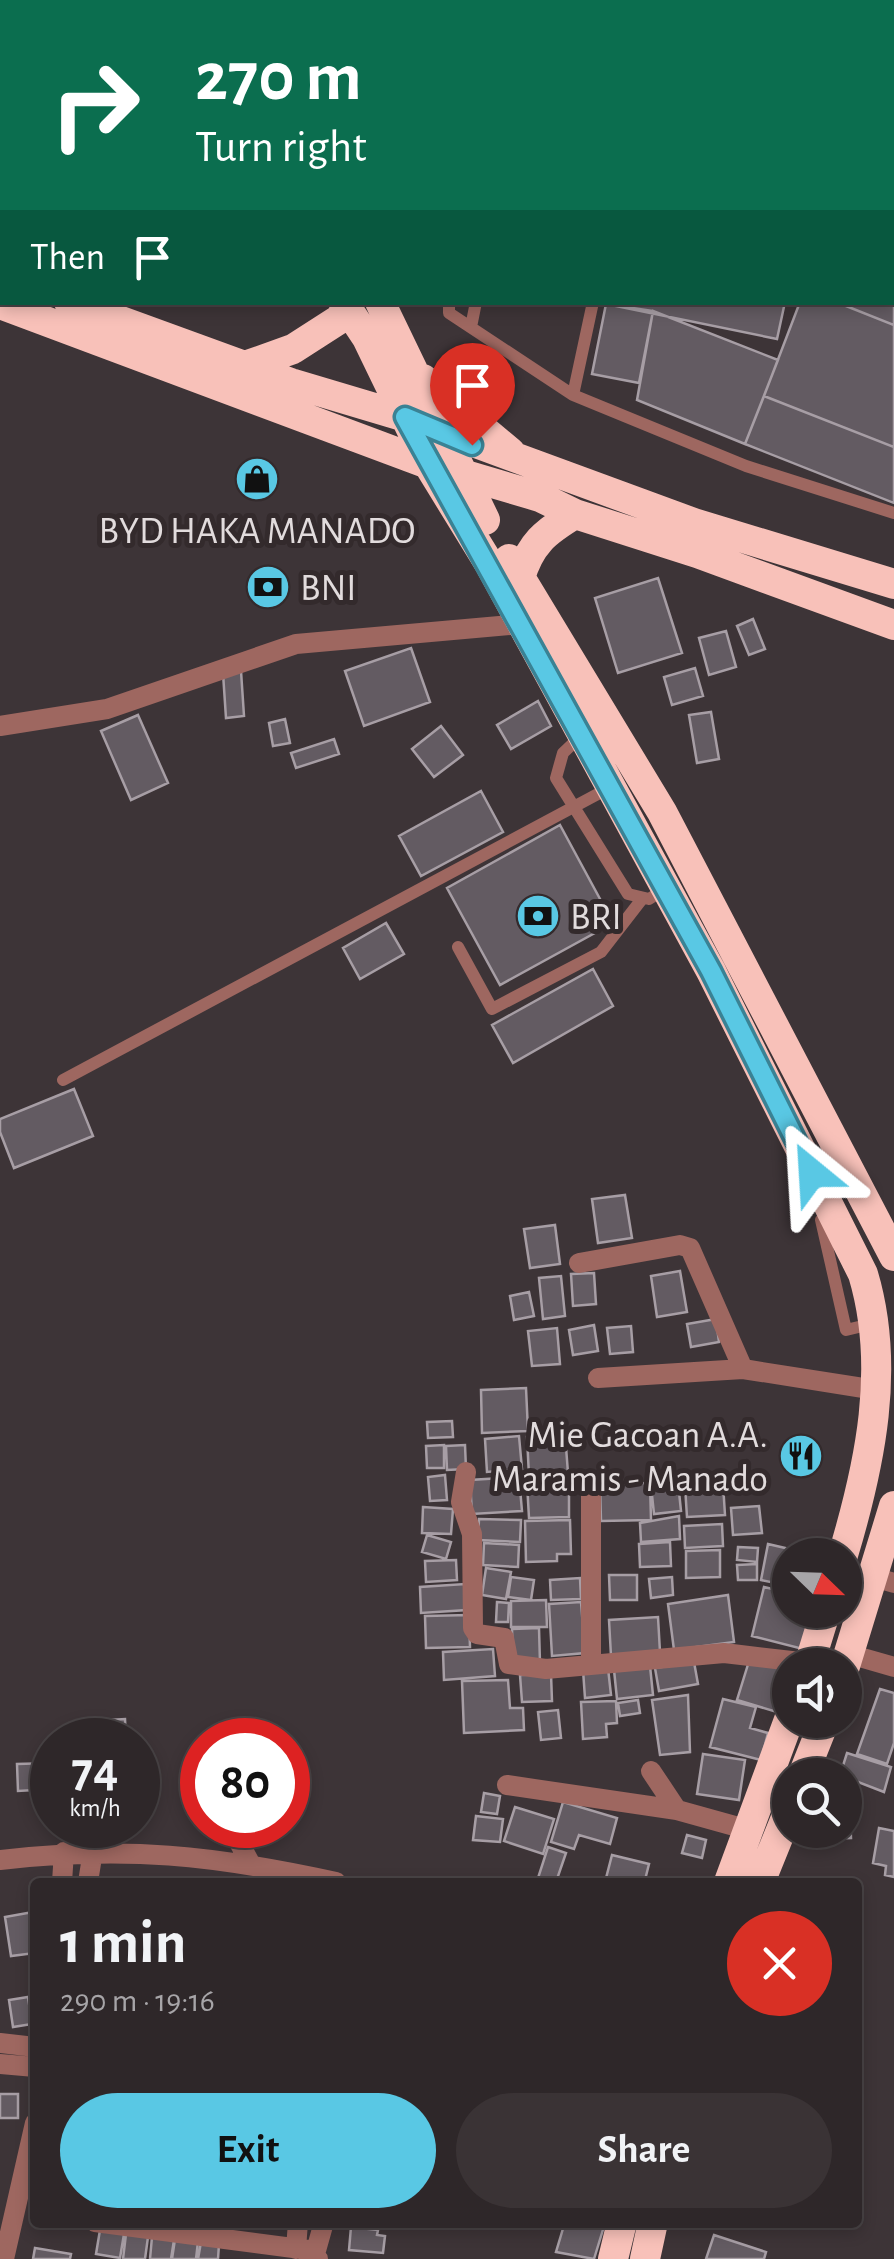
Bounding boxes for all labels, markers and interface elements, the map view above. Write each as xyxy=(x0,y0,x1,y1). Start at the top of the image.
icon: right xyxy=(30,40,160,170)
text: 270 m xyxy=(195,43,362,113)
text: Turn right xyxy=(195,125,367,170)
icon: arrive xyxy=(125,230,180,285)
text: Then xyxy=(30,239,105,277)
pin xyxy=(430,343,515,446)
icon: arrive xyxy=(445,358,500,413)
shop icon: BYD HAKA MANADO xyxy=(234,456,280,502)
place label: BYD HAKA MANADO xyxy=(99,513,415,551)
bank icon: BNI xyxy=(245,564,291,610)
place label: BNI xyxy=(300,570,357,608)
bank icon: BRI xyxy=(515,893,561,939)
place label: BRI xyxy=(570,899,622,937)
position arrow xyxy=(760,1121,864,1225)
place label: Mie Gacoan A.A. Maramis - Manado xyxy=(492,1417,768,1499)
restaurant icon: Mie Gacoan A.A. Maramis - Manado xyxy=(778,1433,824,1479)
north arrow xyxy=(772,1538,862,1628)
map controls xyxy=(772,1538,862,1848)
button: sound xyxy=(772,1648,862,1738)
speed limit sign: 80 xyxy=(180,1718,310,1848)
text: 74 xyxy=(72,1746,118,1796)
button: search xyxy=(772,1758,862,1848)
text: km/h xyxy=(69,1796,121,1821)
button: close xyxy=(727,1911,832,2016)
text: 1 min xyxy=(60,1914,186,1974)
text: 290 m · 19:16 xyxy=(60,1985,215,2017)
button: Exit xyxy=(60,2093,436,2208)
button: Share xyxy=(456,2093,832,2208)

